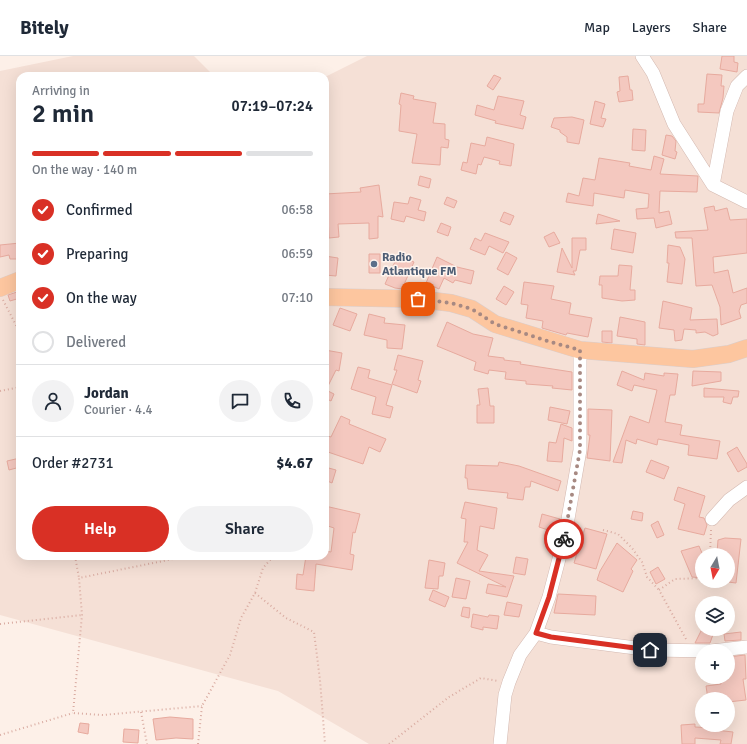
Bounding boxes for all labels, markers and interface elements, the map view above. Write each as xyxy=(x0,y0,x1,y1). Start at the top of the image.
text: Bitely xyxy=(20,16,69,40)
text: Map xyxy=(584,19,610,36)
text: Layers xyxy=(632,19,671,36)
text: Share xyxy=(693,19,727,36)
text: Arriving in xyxy=(32,83,90,99)
text: 07:19–07:24 xyxy=(232,97,313,115)
text: 2 min xyxy=(32,98,94,130)
text: On the way · 140 m xyxy=(32,162,137,178)
icon: check xyxy=(32,199,54,221)
text: Confirmed xyxy=(66,201,133,219)
text: 06:58 xyxy=(281,202,313,218)
icon: check xyxy=(32,243,54,265)
text: Preparing xyxy=(66,245,129,263)
text: 06:59 xyxy=(281,246,313,262)
place label: Radio Atlantique FM xyxy=(382,250,457,279)
marker: Radio Atlantique FM xyxy=(369,259,379,269)
pin xyxy=(401,282,435,316)
icon: check xyxy=(32,287,54,309)
icon: bag xyxy=(407,288,429,310)
text: On the way xyxy=(66,289,137,307)
text: 07:10 xyxy=(281,290,313,306)
text: Delivered xyxy=(66,333,126,351)
button: person xyxy=(32,380,74,422)
button: chat xyxy=(219,380,261,422)
button: phone xyxy=(271,380,313,422)
text: Jordan xyxy=(84,384,129,402)
text: Courier · 4.4 xyxy=(84,402,153,418)
text: Order #2731 xyxy=(32,454,114,472)
text: $4.67 xyxy=(276,454,313,472)
button: Help xyxy=(32,506,169,552)
button: Share xyxy=(177,506,313,552)
courier xyxy=(544,519,584,559)
icon: bike xyxy=(553,528,575,550)
north arrow xyxy=(695,548,735,588)
map controls xyxy=(695,548,735,732)
button: layers xyxy=(695,596,735,636)
pin xyxy=(633,633,667,667)
icon: home xyxy=(639,639,661,661)
button: + xyxy=(695,644,735,684)
button: − xyxy=(695,692,735,732)

